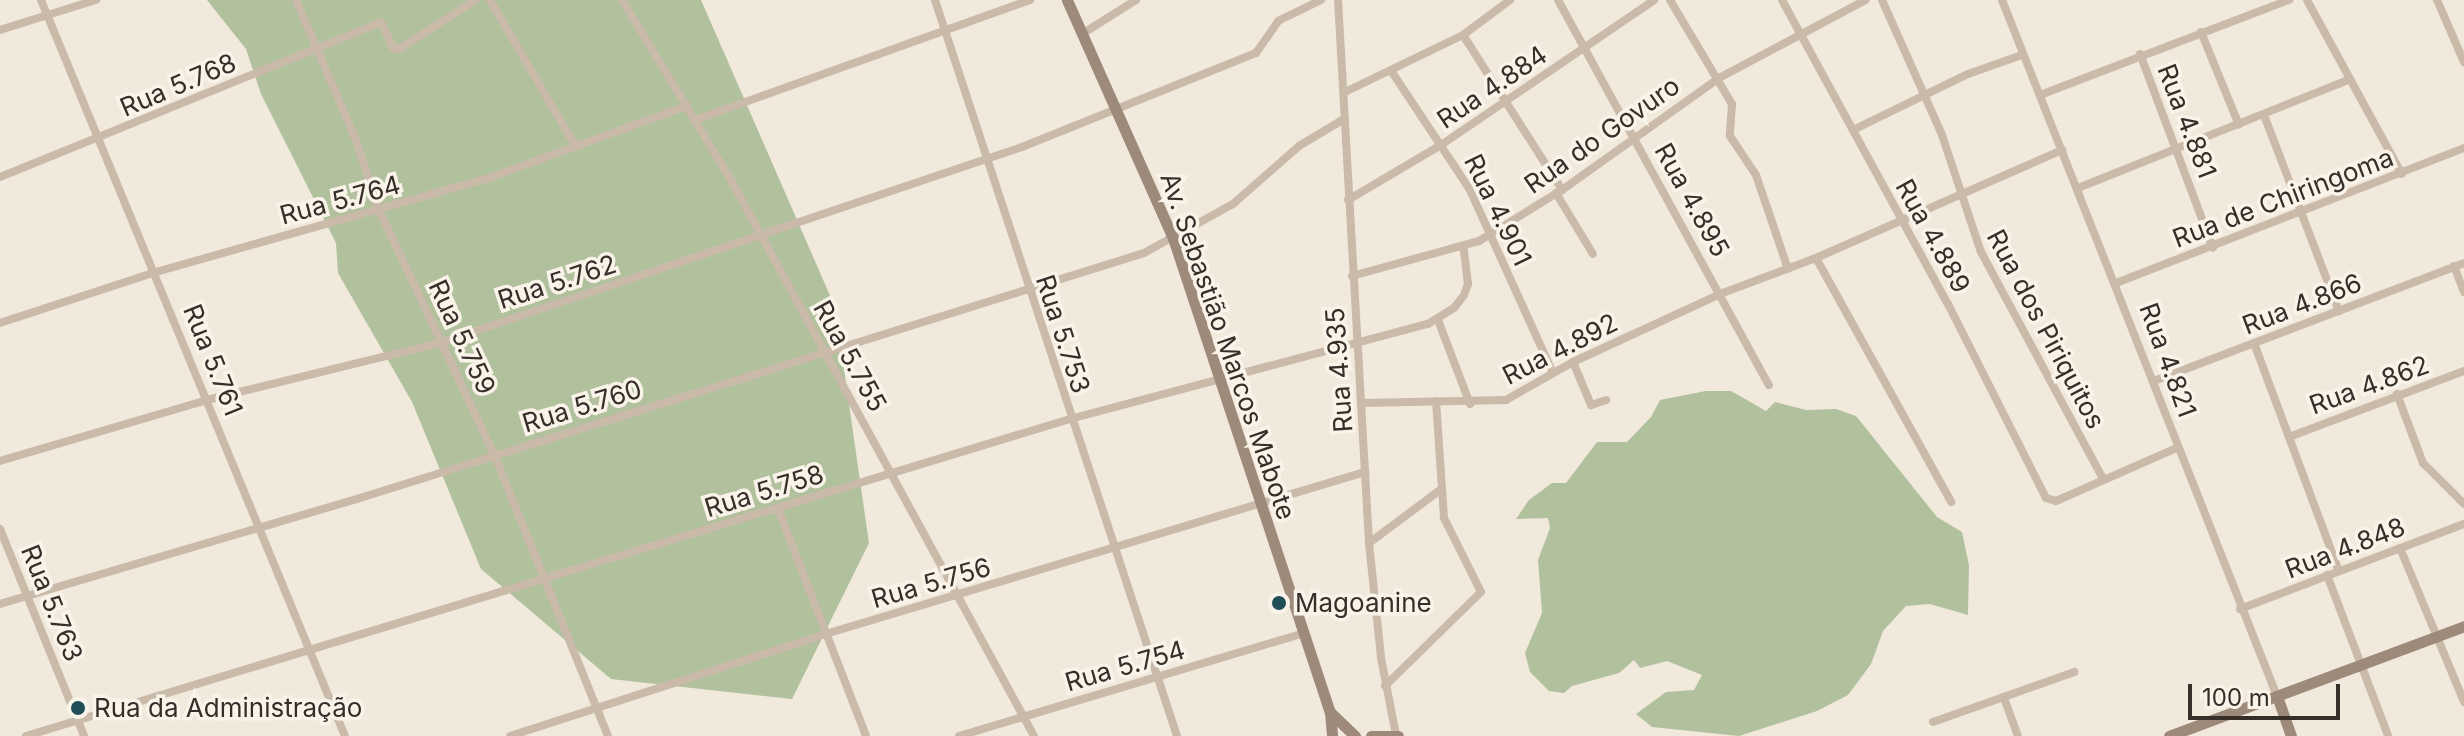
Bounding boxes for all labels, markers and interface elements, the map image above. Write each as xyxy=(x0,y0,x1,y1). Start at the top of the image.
street label: Rua 4.884 xyxy=(1431,39,1553,135)
street label: Rua 5.768 xyxy=(115,47,241,123)
street label: Rua 4.881 xyxy=(2151,60,2223,182)
street label: Rua do Govuro xyxy=(1518,70,1686,200)
street label: Rua 4.895 xyxy=(1648,138,1736,262)
street label: Rua de Chiringoma xyxy=(2168,142,2398,254)
street label: Rua 4.901 xyxy=(1458,149,1538,271)
street label: Av. Sebastião Marcos Mabote xyxy=(1154,168,1302,524)
street label: Rua 5.764 xyxy=(276,169,404,231)
street label: Rua 4.889 xyxy=(1889,174,1977,298)
street label: Rua dos Piriquitos xyxy=(1980,224,2112,434)
street label: Rua 5.762 xyxy=(494,248,620,316)
street label: Rua 4.866 xyxy=(2238,267,2366,341)
street label: Rua 5.753 xyxy=(1029,271,1097,397)
street label: Rua 5.759 xyxy=(422,275,502,399)
street label: Rua 5.755 xyxy=(807,295,893,417)
street label: Rua 4.821 xyxy=(2133,299,2203,421)
street label: Rua 5.761 xyxy=(177,300,249,420)
street label: Rua 4.935 xyxy=(1319,306,1359,434)
street label: Rua 4.892 xyxy=(1497,307,1623,391)
street label: Rua 4.862 xyxy=(2305,349,2433,421)
street label: Rua 5.760 xyxy=(519,373,645,439)
street label: Rua 5.758 xyxy=(701,458,827,524)
street label: Rua 4.848 xyxy=(2281,511,2409,585)
street label: Rua 5.763 xyxy=(15,540,89,666)
street label: Rua 5.756 xyxy=(868,551,994,615)
place label: Magoanine xyxy=(1295,587,1432,619)
marker: Magoanine xyxy=(1270,594,1288,612)
street label: Rua 5.754 xyxy=(1061,634,1189,698)
scale bar xyxy=(2192,668,2344,718)
text: 100 m xyxy=(2202,683,2270,712)
place label: Rua da Administração xyxy=(94,692,362,724)
marker: Rua da Administração xyxy=(69,699,87,717)

